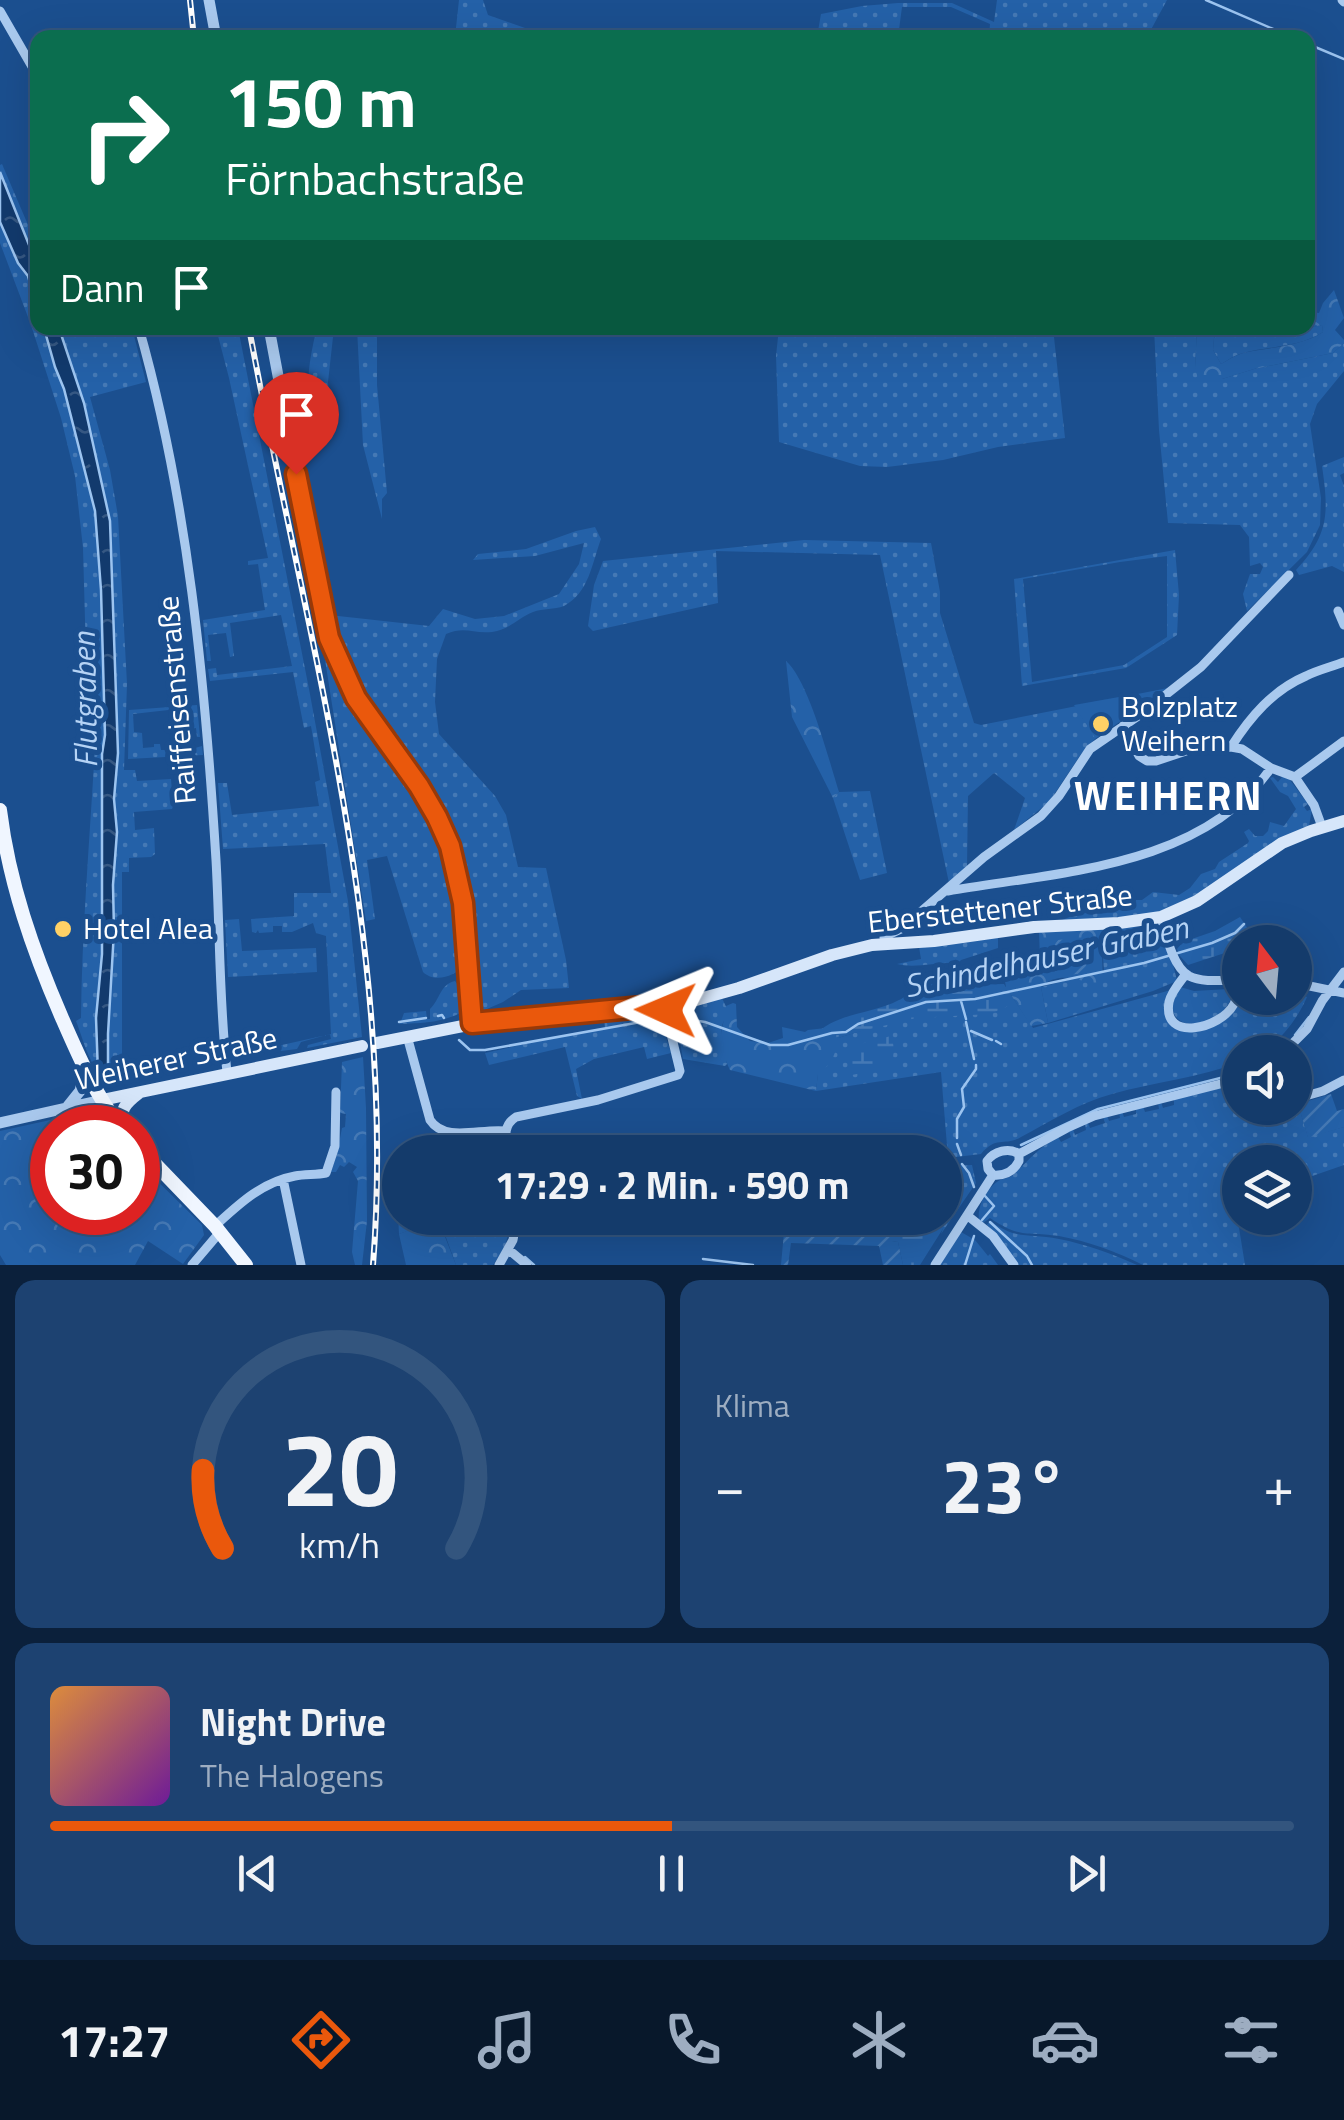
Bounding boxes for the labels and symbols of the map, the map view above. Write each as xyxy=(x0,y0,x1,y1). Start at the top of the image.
pin xyxy=(254,372,339,475)
street label: Raiffeisenstraße xyxy=(144,594,208,806)
water label: Flutgraben xyxy=(59,631,109,768)
place label: Bolzplatz Weihern xyxy=(1121,683,1238,763)
marker: Bolzplatz Weihern xyxy=(1090,713,1112,735)
district label: WEIHERN xyxy=(1074,765,1264,826)
street label: Eberstettener Straße xyxy=(865,871,1135,945)
water label: Schindelhauser Graben xyxy=(899,902,1193,1010)
place label: Hotel Alea xyxy=(83,905,213,951)
marker: Hotel Alea xyxy=(52,918,74,940)
north arrow xyxy=(1222,925,1312,1015)
position arrow xyxy=(614,958,718,1062)
street label: Weiherer Straße xyxy=(71,1014,281,1102)
speed limit sign: 30 xyxy=(30,1105,160,1235)

